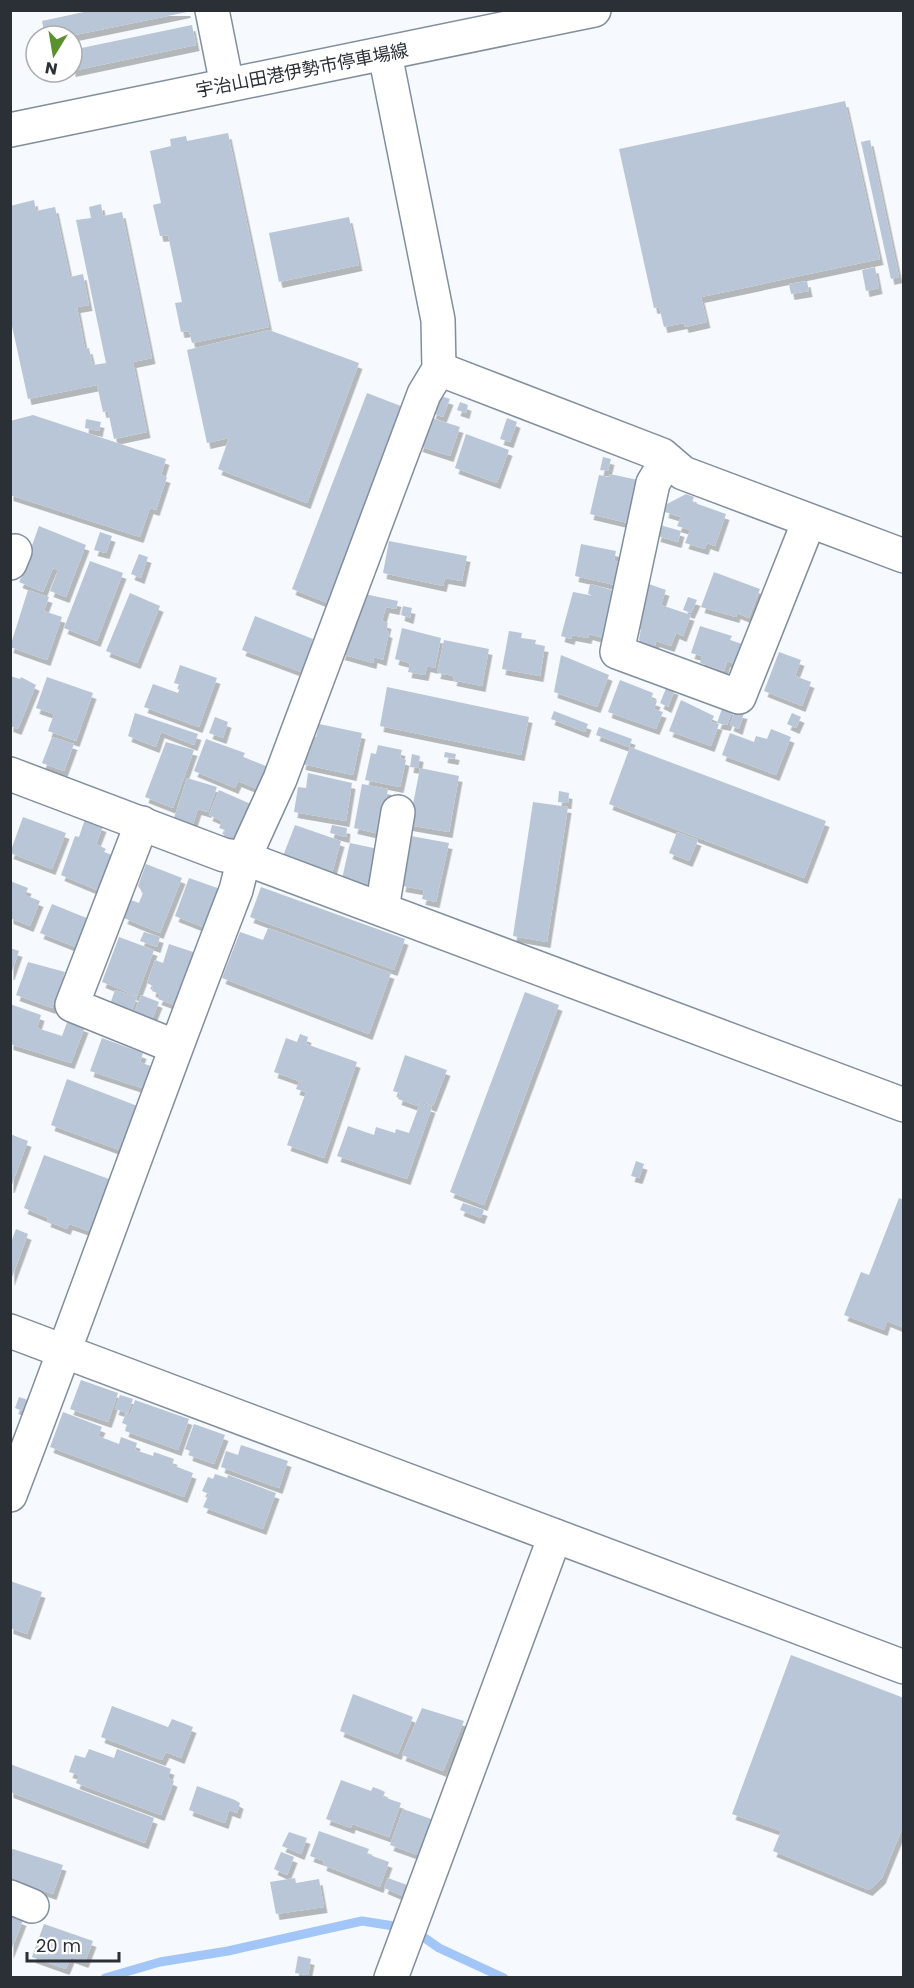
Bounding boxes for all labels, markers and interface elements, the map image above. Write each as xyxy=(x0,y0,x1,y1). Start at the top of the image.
north arrow xyxy=(24,24,84,84)
street label: 宇治山田港伊勢市停車場線 xyxy=(194,37,410,103)
text: N xyxy=(43,56,59,81)
scale bar xyxy=(27,1925,118,1963)
text: 20 m xyxy=(36,1933,81,1958)

